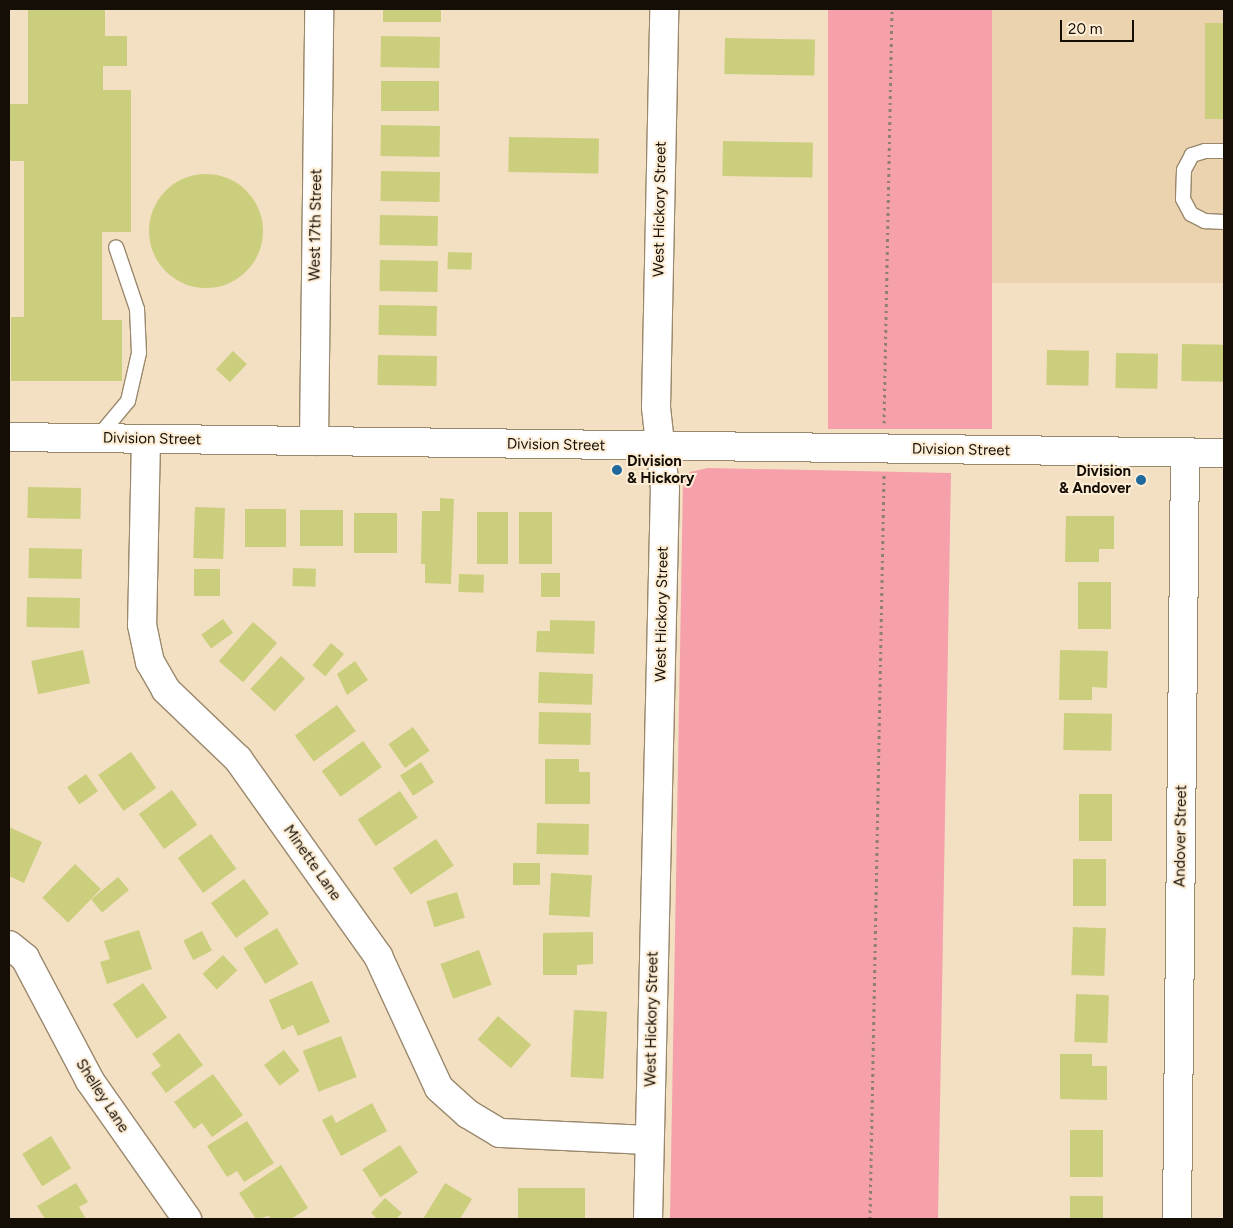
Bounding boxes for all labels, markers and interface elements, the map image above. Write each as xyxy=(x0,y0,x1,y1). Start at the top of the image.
scale bar xyxy=(1063,10,1137,42)
text: 20 m xyxy=(1068,20,1102,38)
street label: West Hickory Street xyxy=(650,141,670,277)
street label: West 17th Street xyxy=(306,169,326,281)
street label: Division Street xyxy=(103,429,201,449)
street label: Division Street xyxy=(507,435,605,455)
street label: Division Street xyxy=(912,440,1010,460)
place label: Division & Hickory xyxy=(627,452,694,487)
place label: Division & Andover xyxy=(1059,462,1131,497)
marker: Division & Hickory xyxy=(611,464,623,476)
marker: Division & Andover xyxy=(1135,474,1147,486)
street label: West Hickory Street xyxy=(652,546,672,682)
street label: Andover Street xyxy=(1171,785,1191,887)
street label: Minette Lane xyxy=(279,822,345,904)
street label: West Hickory Street xyxy=(642,951,662,1087)
street label: Shelley Lane xyxy=(72,1056,132,1136)

